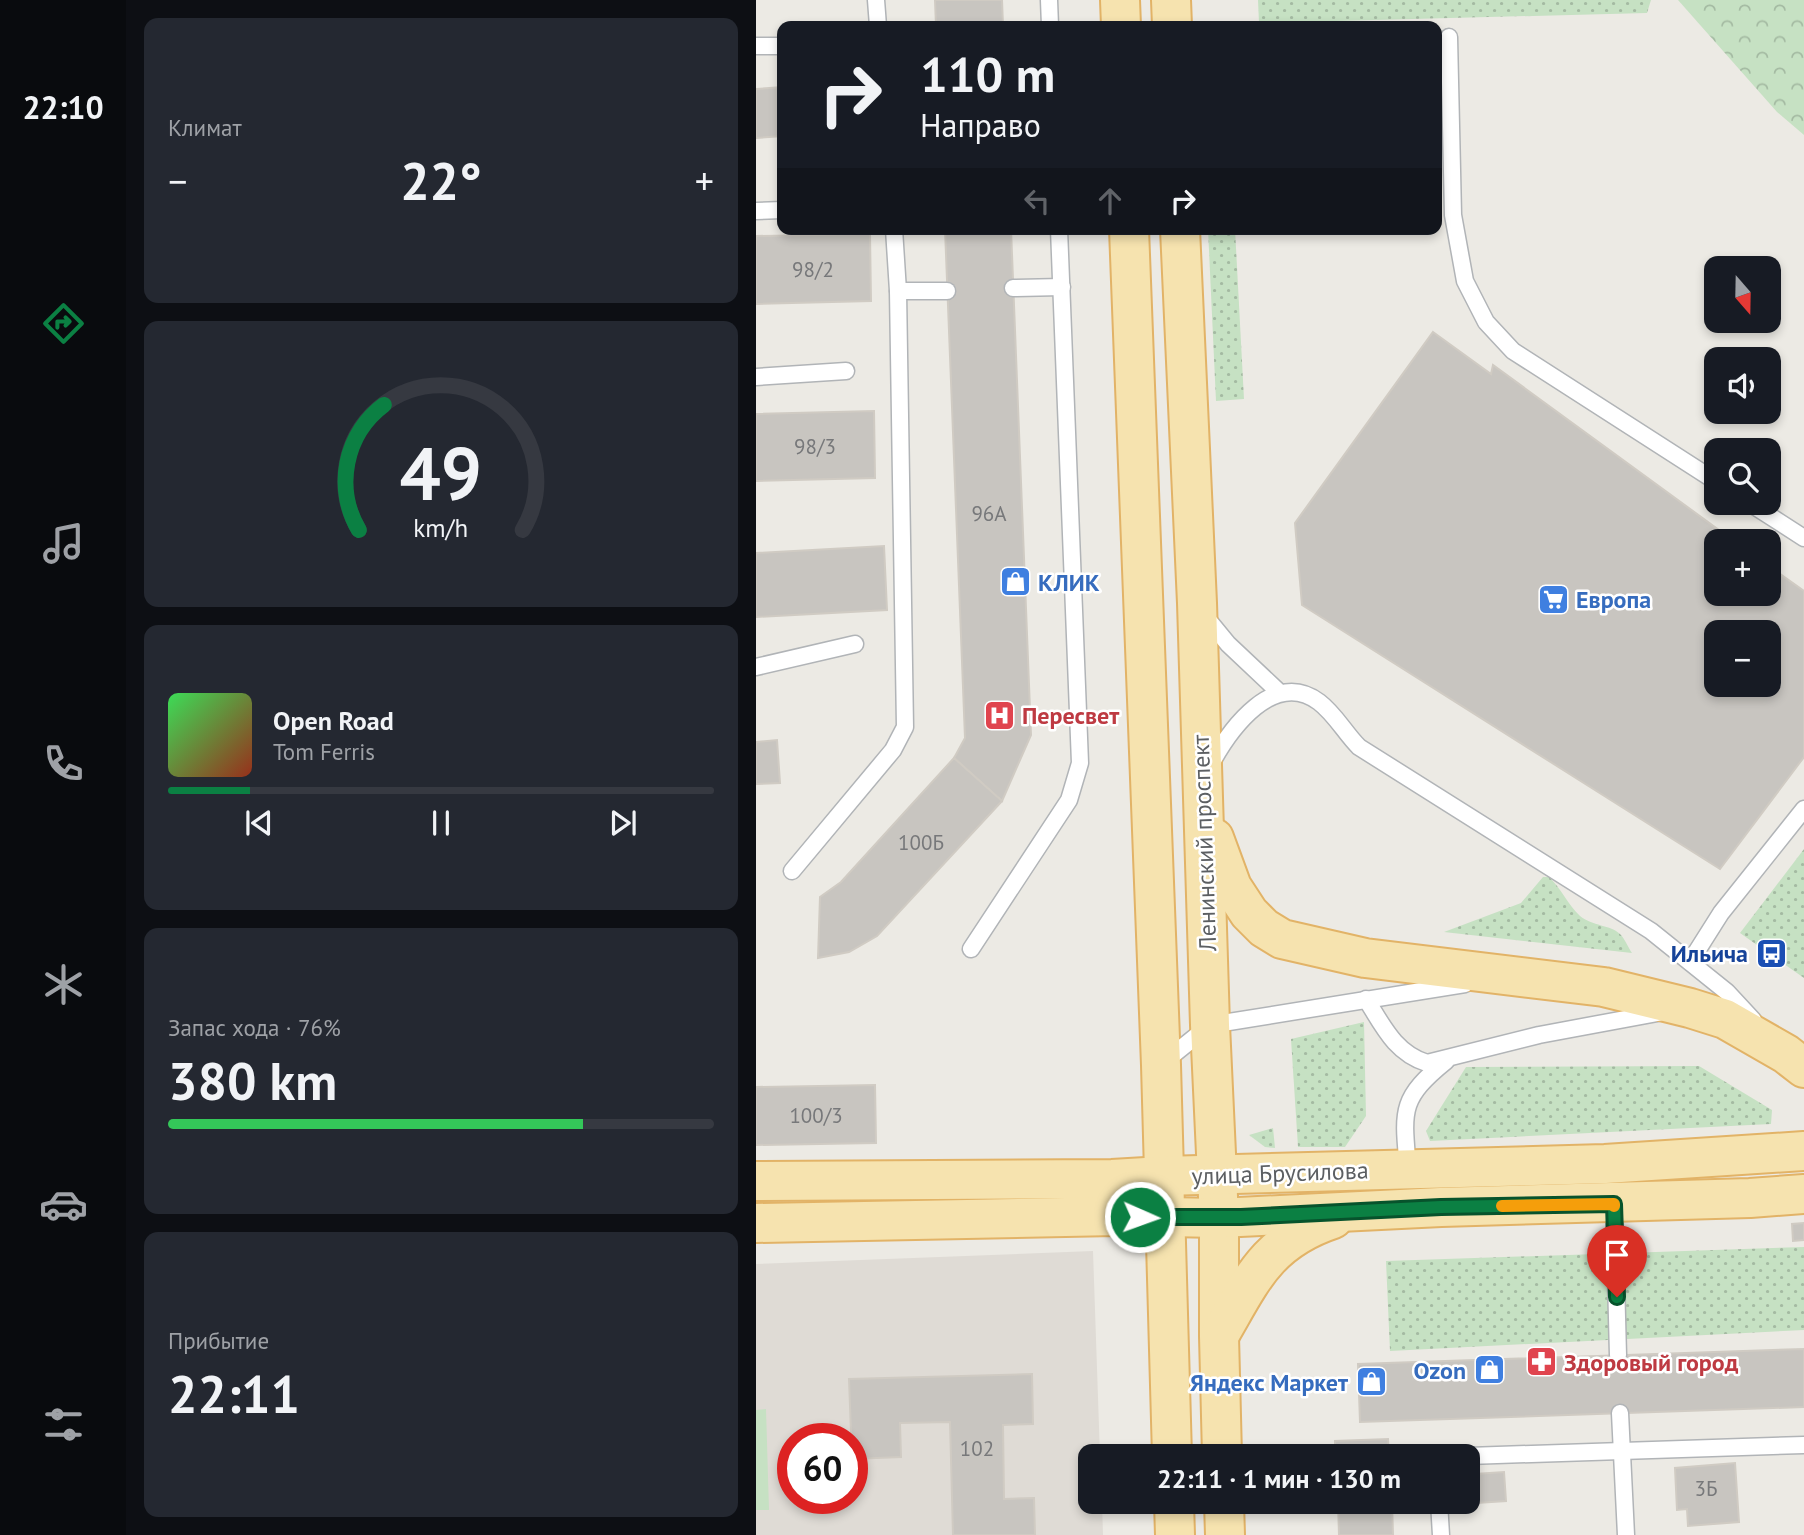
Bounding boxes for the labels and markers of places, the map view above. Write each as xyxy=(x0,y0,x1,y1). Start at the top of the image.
shop icon: КЛИК xyxy=(998,565,1032,599)
place label: КЛИК xyxy=(1038,567,1100,598)
supermarket icon: Европа xyxy=(1536,582,1570,616)
place label: Европа xyxy=(1576,584,1651,615)
hospital icon: Пересвет xyxy=(982,698,1016,732)
place label: Пересвет xyxy=(1022,700,1120,731)
bus stop icon: Ильича xyxy=(1754,936,1788,970)
place label: Ильича xyxy=(1671,938,1748,969)
pin xyxy=(1587,1225,1647,1297)
pharmacy icon: Здоровый город xyxy=(1524,1345,1558,1379)
place label: Здоровый город xyxy=(1564,1347,1739,1378)
shop icon: Ozon xyxy=(1472,1353,1506,1387)
place label: Ozon xyxy=(1414,1355,1466,1386)
shop icon: Яндекс Маркет xyxy=(1354,1365,1388,1399)
place label: Яндекс Маркет xyxy=(1190,1367,1349,1398)

